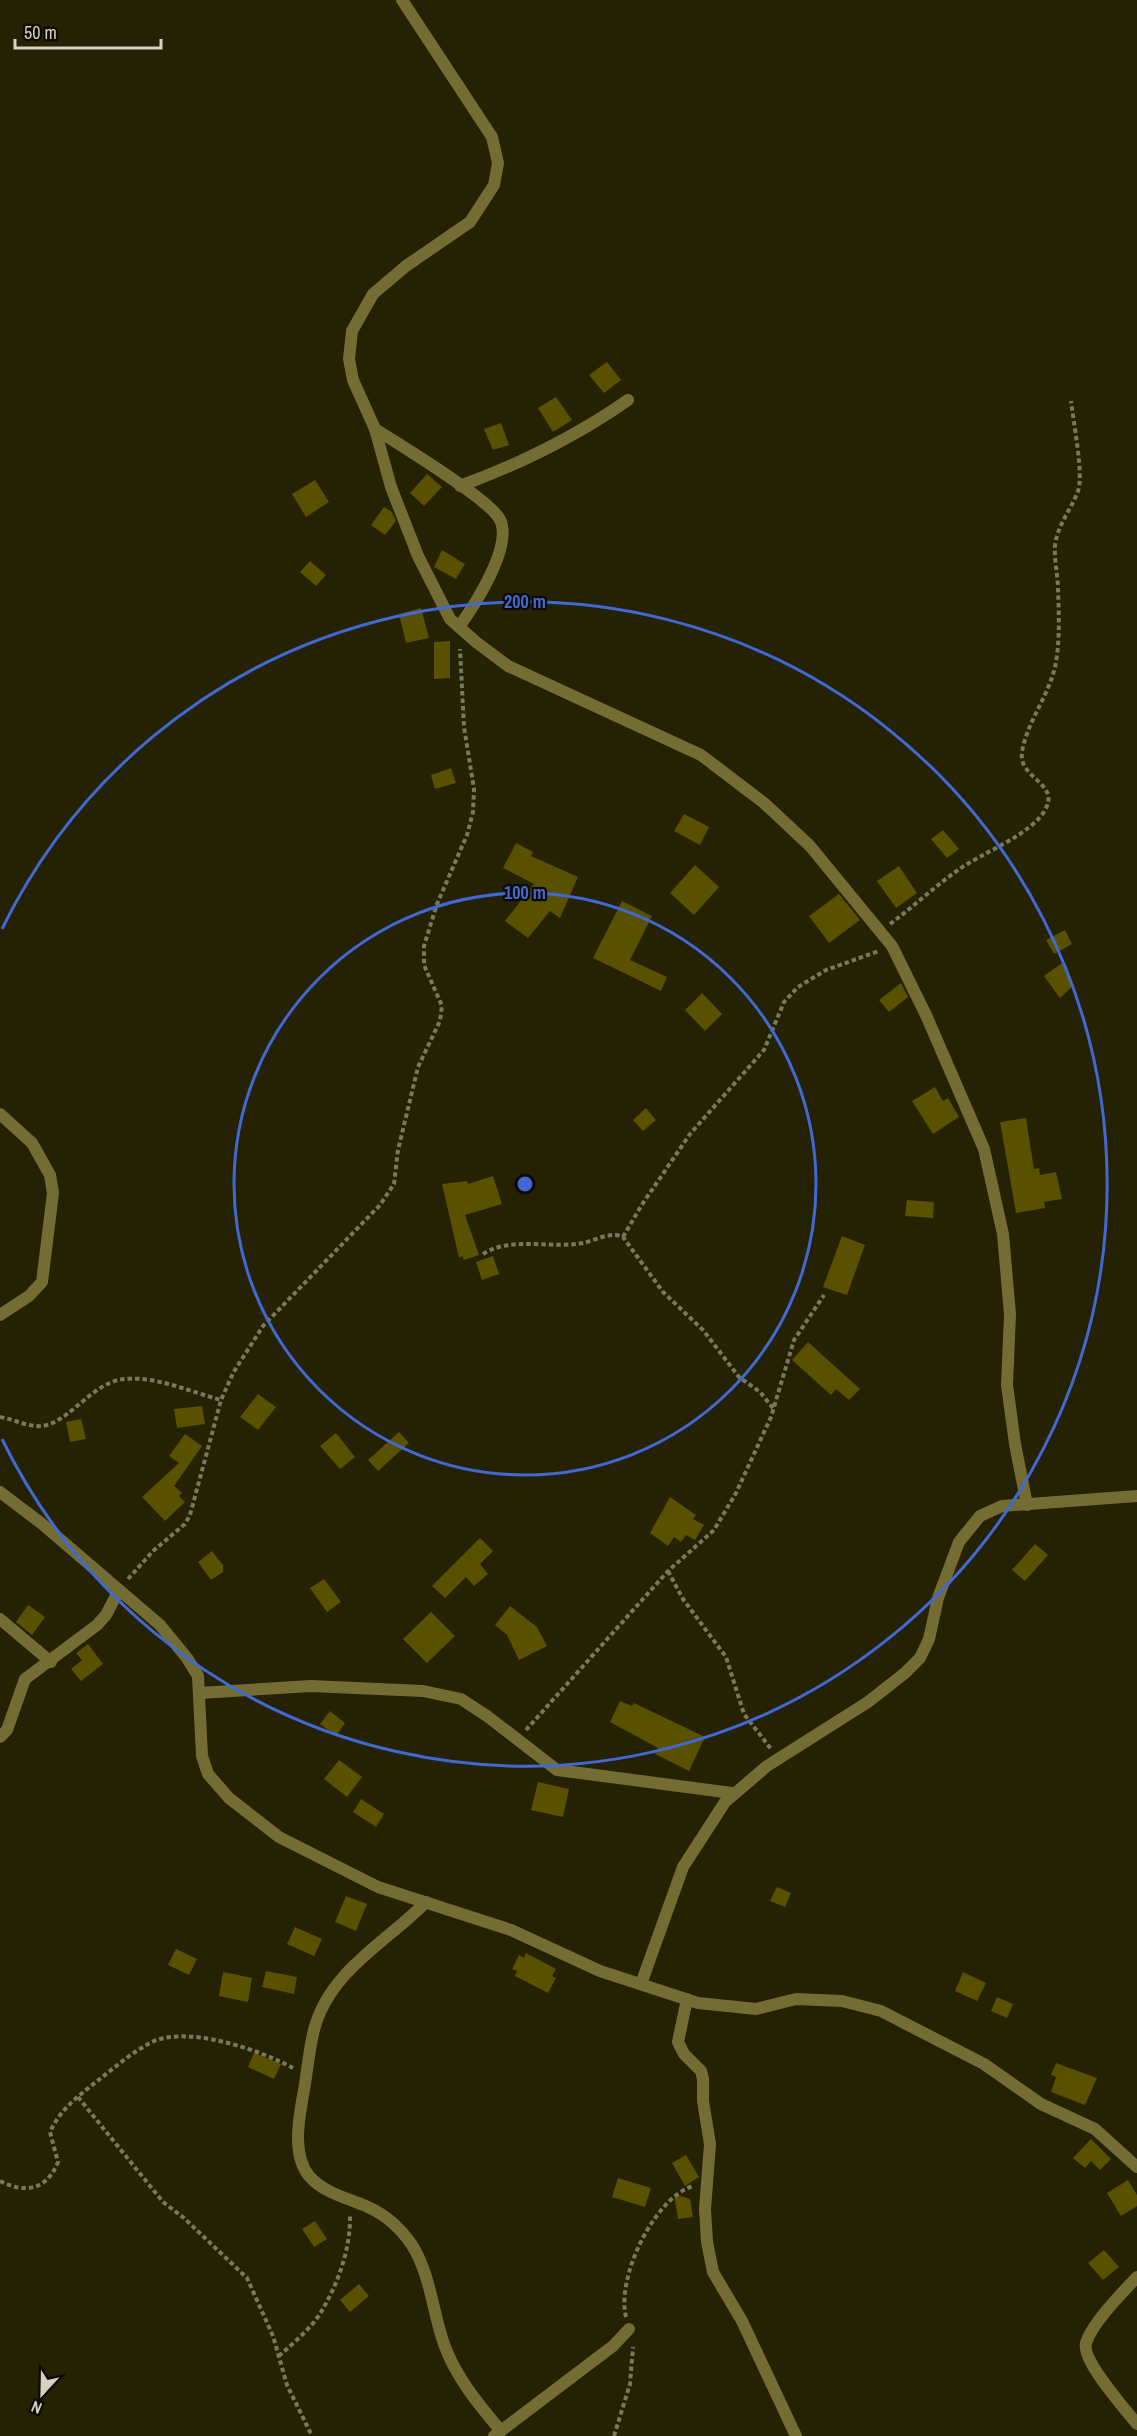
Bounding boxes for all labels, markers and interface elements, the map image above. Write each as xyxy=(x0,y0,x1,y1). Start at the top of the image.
scale bar xyxy=(15,12,160,50)
text: 50 m xyxy=(24,20,57,45)
text: 200 m xyxy=(504,589,546,614)
text: 100 m xyxy=(504,880,546,905)
centre of rings xyxy=(515,1174,535,1194)
north arrow xyxy=(12,2364,72,2424)
text: N xyxy=(28,2396,45,2420)

